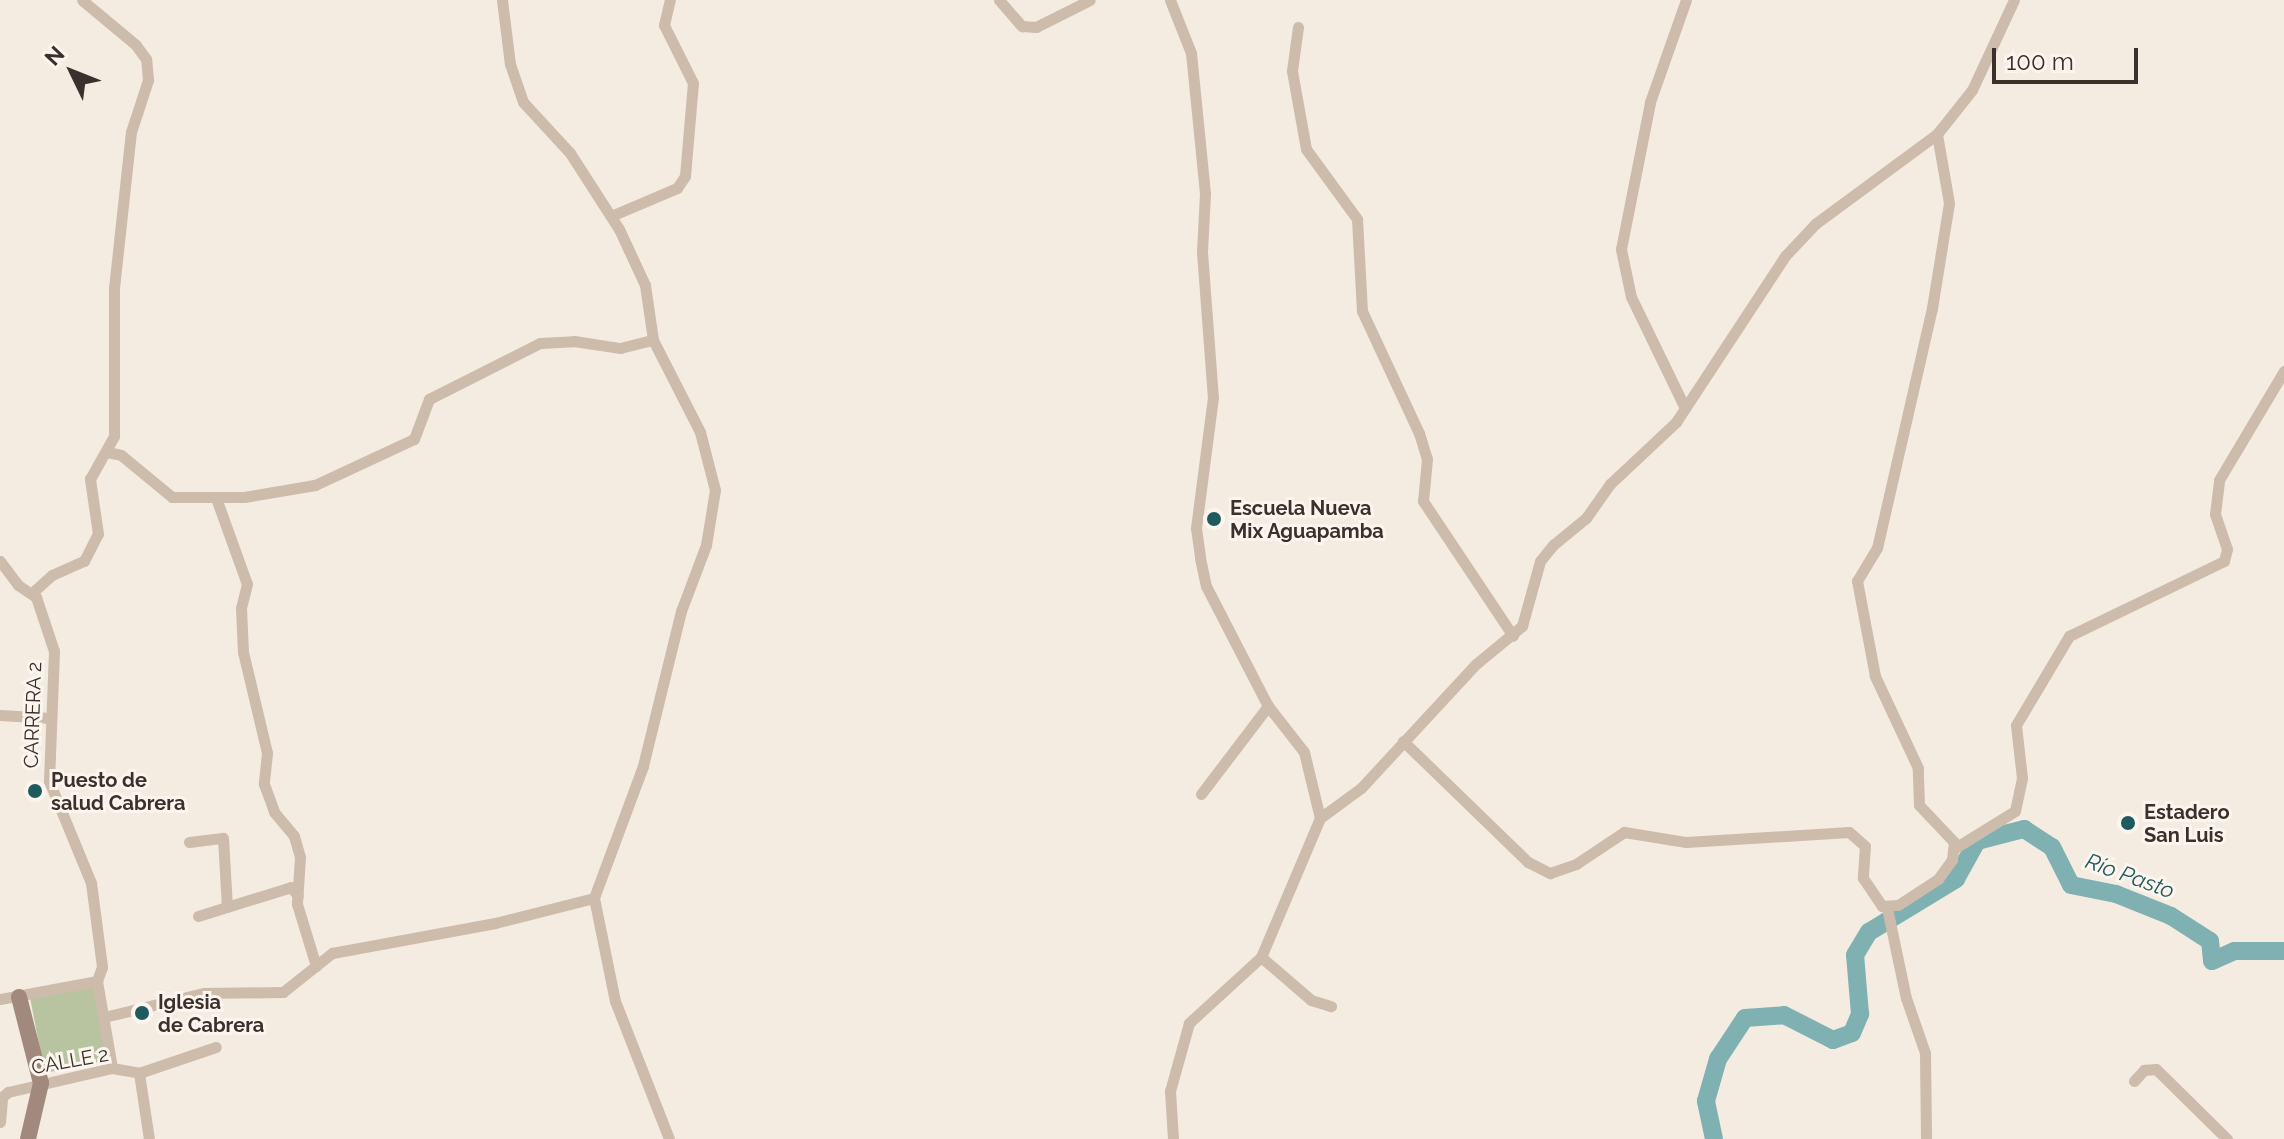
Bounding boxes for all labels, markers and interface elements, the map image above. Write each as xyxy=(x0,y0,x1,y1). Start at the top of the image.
north arrow xyxy=(32,32,112,112)
scale bar xyxy=(1996,32,2142,82)
text: N xyxy=(39,41,70,71)
text: 100 m xyxy=(2006,47,2074,76)
place label: Escuela Nueva Mix Aguapamba xyxy=(1230,496,1384,543)
marker: Escuela Nueva Mix Aguapamba xyxy=(1205,510,1223,528)
street label: CARRERA 2 xyxy=(19,661,47,769)
place label: Puesto de salud Cabrera xyxy=(51,768,185,815)
marker: Puesto de salud Cabrera xyxy=(26,782,44,800)
place label: Estadero San Luis xyxy=(2144,800,2230,847)
marker: Estadero San Luis xyxy=(2119,814,2137,832)
water label: Río Pasto xyxy=(2082,848,2178,904)
place label: Iglesia de Cabrera xyxy=(158,990,264,1037)
marker: Iglesia de Cabrera xyxy=(133,1004,151,1022)
street label: CALLE 2 xyxy=(29,1042,111,1080)

